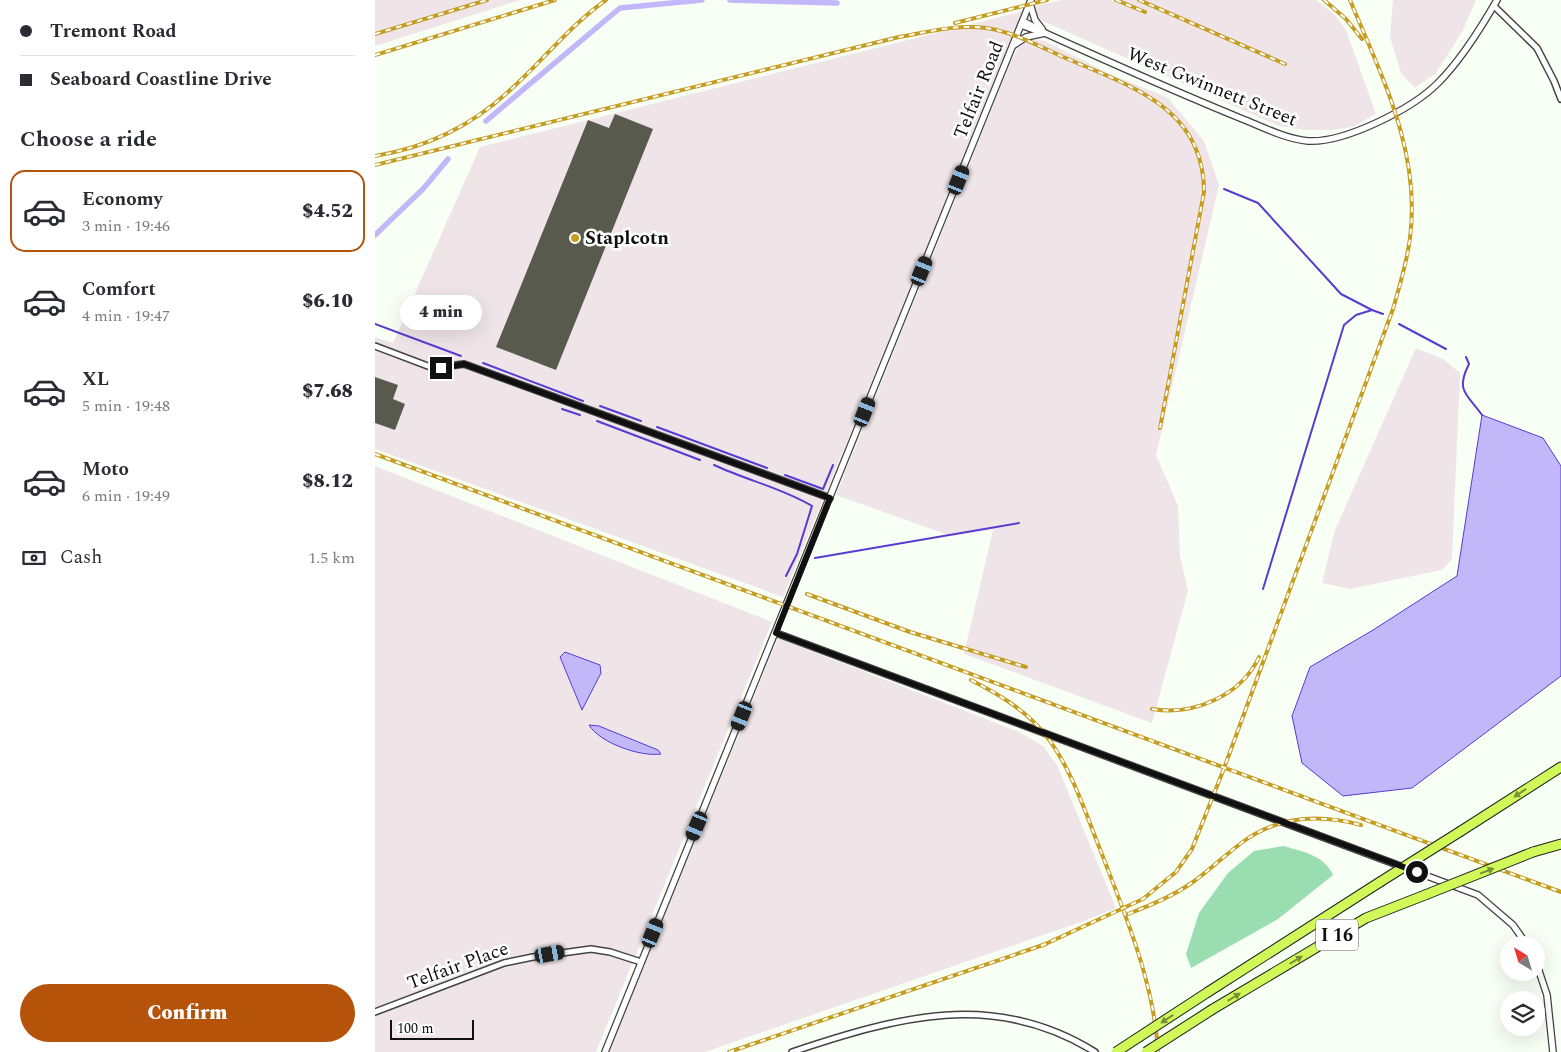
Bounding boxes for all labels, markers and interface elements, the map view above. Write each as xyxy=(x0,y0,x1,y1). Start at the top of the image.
text: Tremont Road xyxy=(50,17,177,46)
street label: Telfair Road xyxy=(946,37,1012,143)
street label: West Gwinnett Street xyxy=(1123,40,1302,134)
text: Seaboard Coastline Drive xyxy=(50,65,272,94)
text: Choose a ride xyxy=(20,123,157,156)
car xyxy=(946,163,971,197)
text: Economy xyxy=(82,185,163,214)
icon: car xyxy=(22,189,67,234)
text: $4.52 xyxy=(302,197,353,226)
text: 3 min · 19:46 xyxy=(82,214,170,238)
place label: Staplcotn xyxy=(585,224,669,253)
marker: Staplcotn xyxy=(569,232,581,244)
car xyxy=(909,254,934,288)
text: Comfort xyxy=(82,275,156,304)
icon: car xyxy=(22,279,67,324)
text: $6.10 xyxy=(302,287,353,316)
callout: 4 min xyxy=(400,296,482,330)
text: 4 min xyxy=(419,300,463,324)
text: 4 min · 19:47 xyxy=(82,304,170,328)
route end xyxy=(430,357,452,379)
text: XL xyxy=(82,365,109,394)
icon: car xyxy=(22,369,67,414)
text: $7.68 xyxy=(302,377,353,406)
text: 5 min · 19:48 xyxy=(82,394,170,418)
car xyxy=(852,395,877,429)
text: Moto xyxy=(82,455,129,484)
icon: car xyxy=(22,459,67,504)
text: $8.12 xyxy=(302,467,353,496)
text: 6 min · 19:49 xyxy=(82,484,170,508)
text: Cash xyxy=(60,543,102,572)
icon: cash xyxy=(20,544,48,572)
text: 1.5 km xyxy=(308,546,355,570)
car xyxy=(729,699,754,733)
one-way arrow xyxy=(1513,789,1527,798)
car xyxy=(684,809,709,843)
route start xyxy=(1406,861,1428,883)
one-way arrow xyxy=(1479,867,1494,874)
car xyxy=(640,916,665,950)
road number: I 16 xyxy=(1316,920,1358,950)
street label: Telfair Place xyxy=(403,934,513,998)
north arrow xyxy=(1500,936,1545,981)
map controls xyxy=(1500,936,1545,1036)
car xyxy=(533,944,566,964)
one-way arrow xyxy=(1289,955,1302,964)
button: Confirm xyxy=(20,984,355,1042)
button: layers xyxy=(1500,991,1545,1036)
one-way arrow xyxy=(1227,992,1240,1001)
one-way arrow xyxy=(1160,1014,1174,1024)
scale bar xyxy=(390,1017,474,1040)
text: 100 m xyxy=(397,1018,434,1039)

